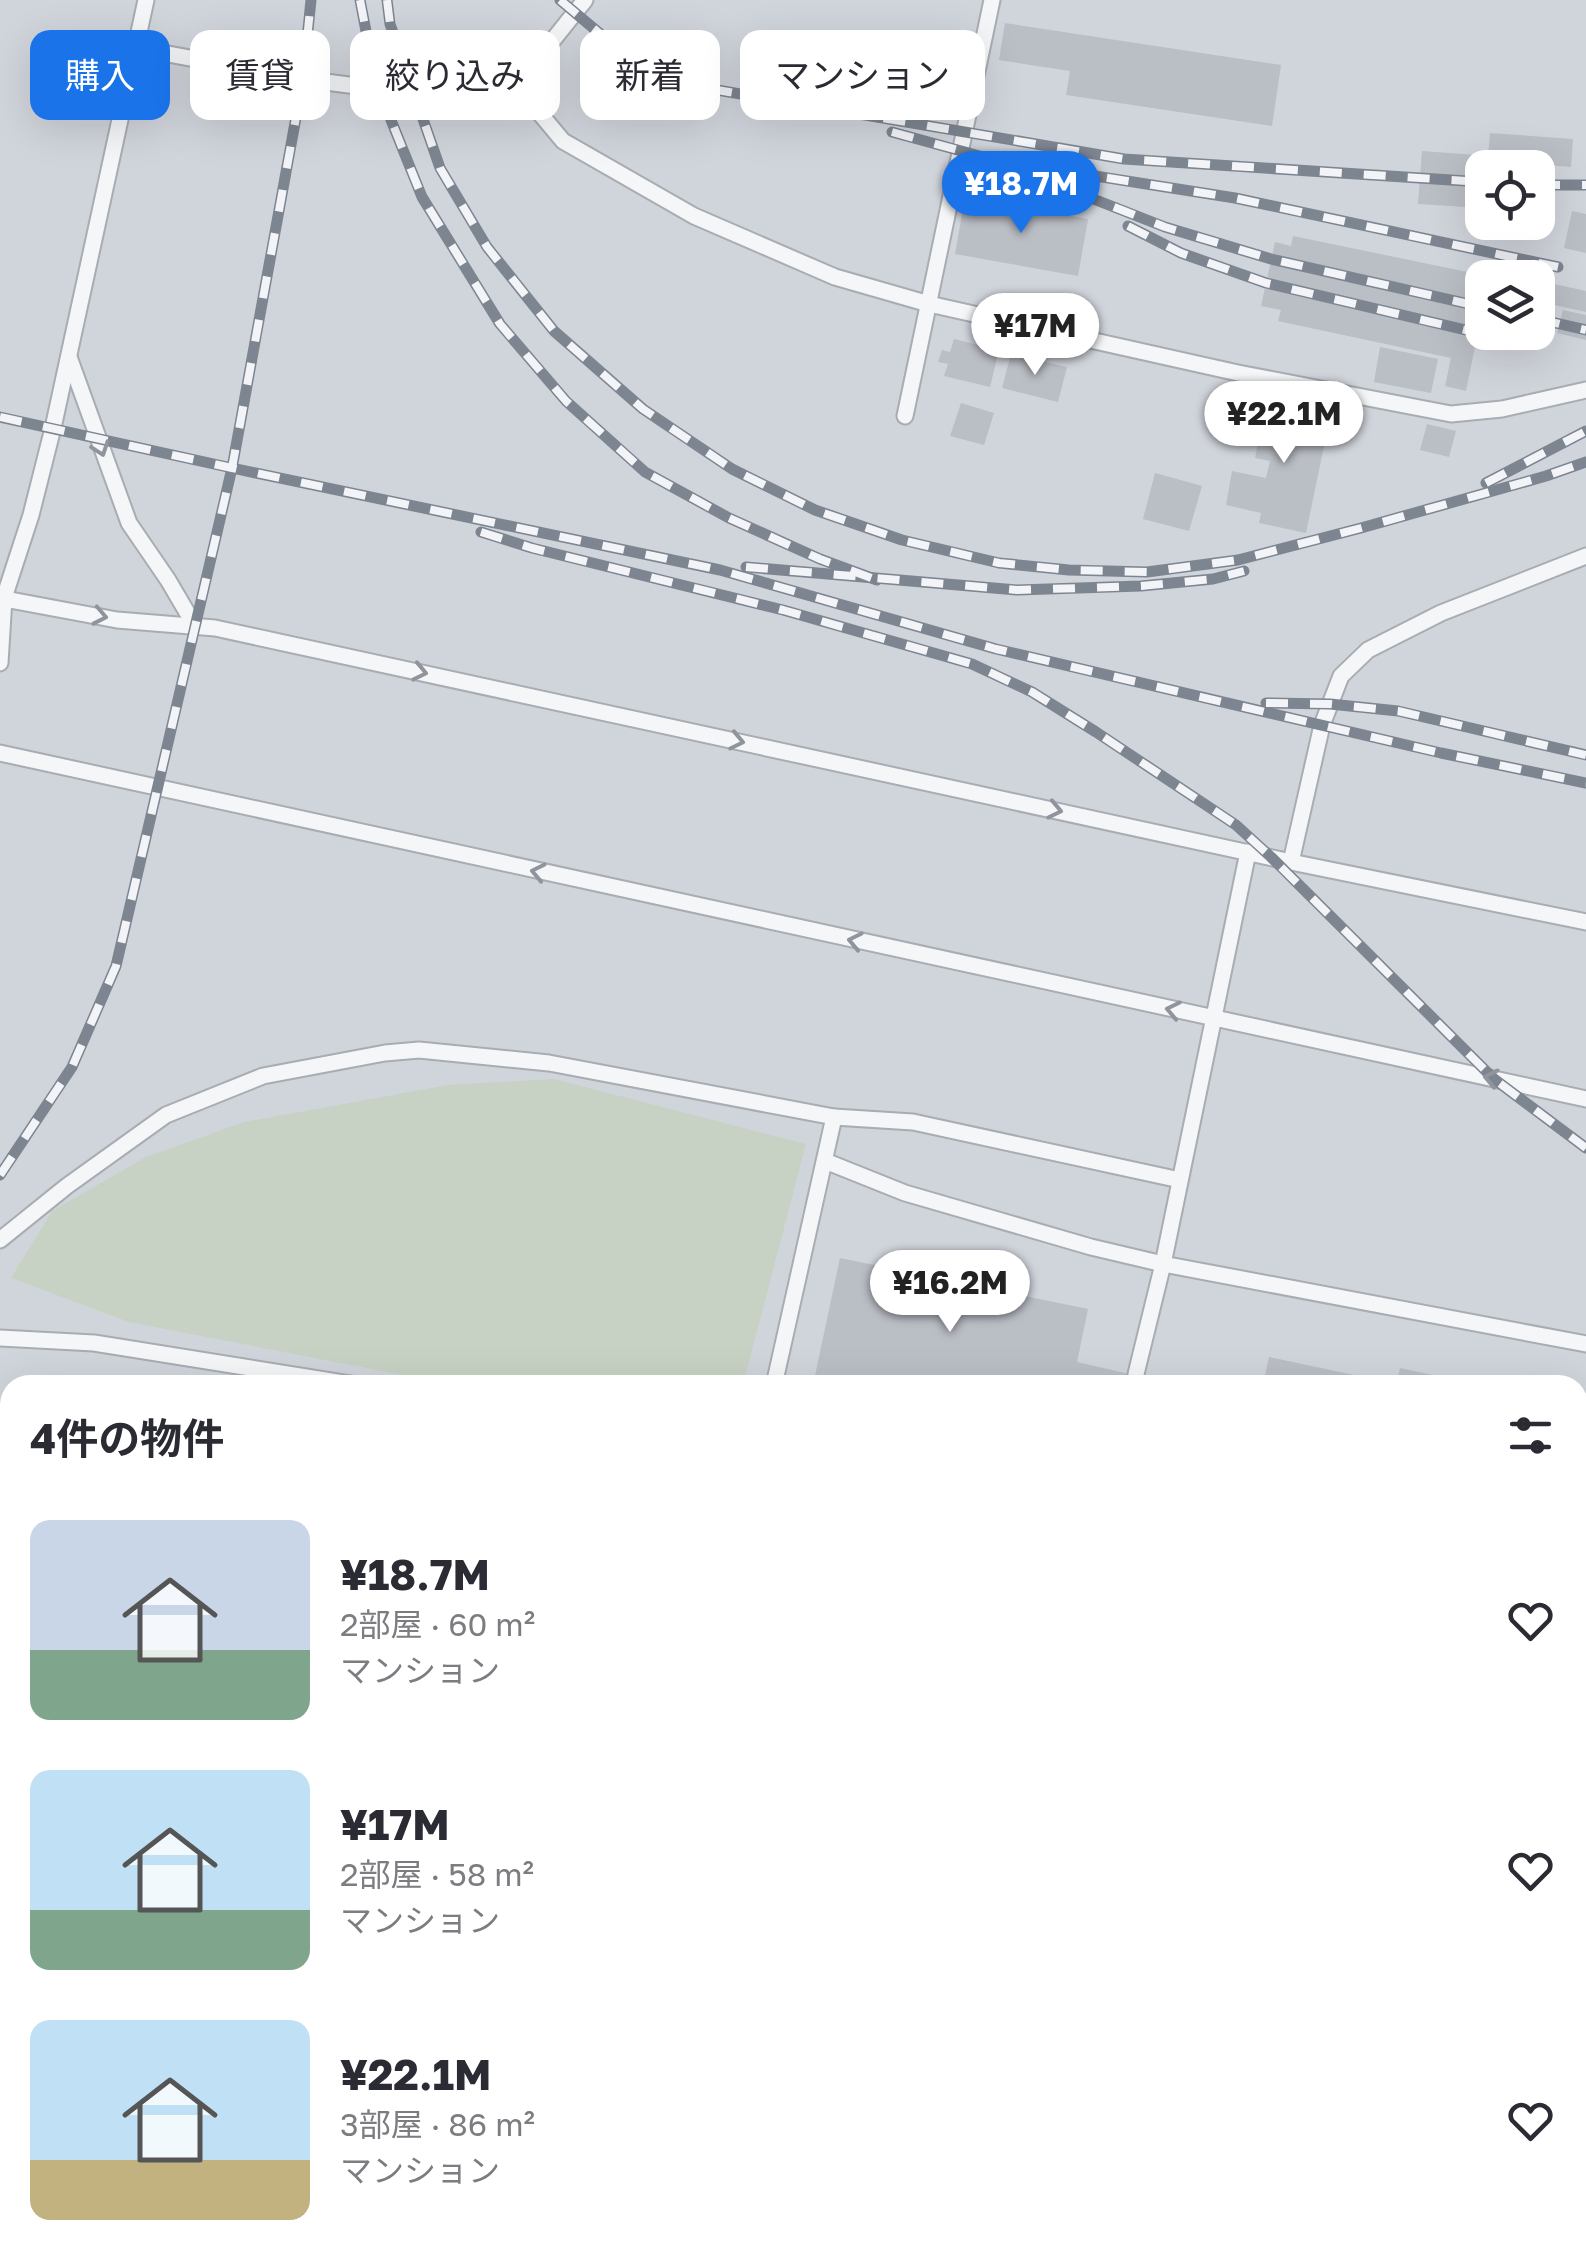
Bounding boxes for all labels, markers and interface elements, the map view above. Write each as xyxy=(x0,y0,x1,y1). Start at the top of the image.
chip: 購入 xyxy=(30,30,170,120)
chip: 賃貸 xyxy=(190,30,330,120)
chip: 絞り込み xyxy=(350,30,560,120)
chip: 新着 xyxy=(580,30,720,120)
chip: マンション xyxy=(740,30,985,120)
map controls xyxy=(1465,150,1555,350)
button: locate xyxy=(1465,150,1555,240)
pin: ¥18.7M xyxy=(940,151,1102,236)
text: ¥18.7M xyxy=(964,164,1078,202)
button: layers xyxy=(1465,260,1555,350)
pin: ¥17M xyxy=(976,293,1094,378)
text: ¥17M xyxy=(993,306,1077,344)
pin: ¥22.1M xyxy=(1203,381,1365,466)
text: ¥22.1M xyxy=(1226,394,1342,432)
one-way arrow xyxy=(90,439,110,456)
one-way arrow xyxy=(91,605,108,626)
one-way arrow xyxy=(411,660,428,681)
one-way arrow xyxy=(729,729,746,750)
one-way arrow xyxy=(1046,798,1063,819)
one-way arrow xyxy=(530,862,547,883)
one-way arrow xyxy=(847,931,864,952)
one-way arrow xyxy=(1165,1001,1182,1022)
one-way arrow xyxy=(1483,1069,1500,1090)
pin: ¥16.2M xyxy=(869,1250,1031,1335)
text: ¥16.2M xyxy=(892,1263,1008,1301)
icon: filters xyxy=(1503,1408,1558,1463)
text: 4件の物件 xyxy=(30,1413,224,1463)
text: ¥18.7M xyxy=(340,1549,490,1599)
icon: home xyxy=(110,1560,230,1680)
icon: heart xyxy=(1503,1593,1558,1648)
text: 2部屋 · 60 m² xyxy=(340,1605,535,1643)
text: マンション xyxy=(340,1651,500,1689)
text: ¥17M xyxy=(340,1799,450,1849)
icon: home xyxy=(110,1810,230,1930)
icon: heart xyxy=(1503,1843,1558,1898)
text: 2部屋 · 58 m² xyxy=(340,1855,534,1893)
text: マンション xyxy=(340,1901,500,1939)
text: ¥22.1M xyxy=(340,2049,491,2099)
icon: home xyxy=(110,2060,230,2180)
icon: heart xyxy=(1503,2093,1558,2148)
text: 3部屋 · 86 m² xyxy=(340,2105,535,2143)
text: マンション xyxy=(340,2151,500,2189)

